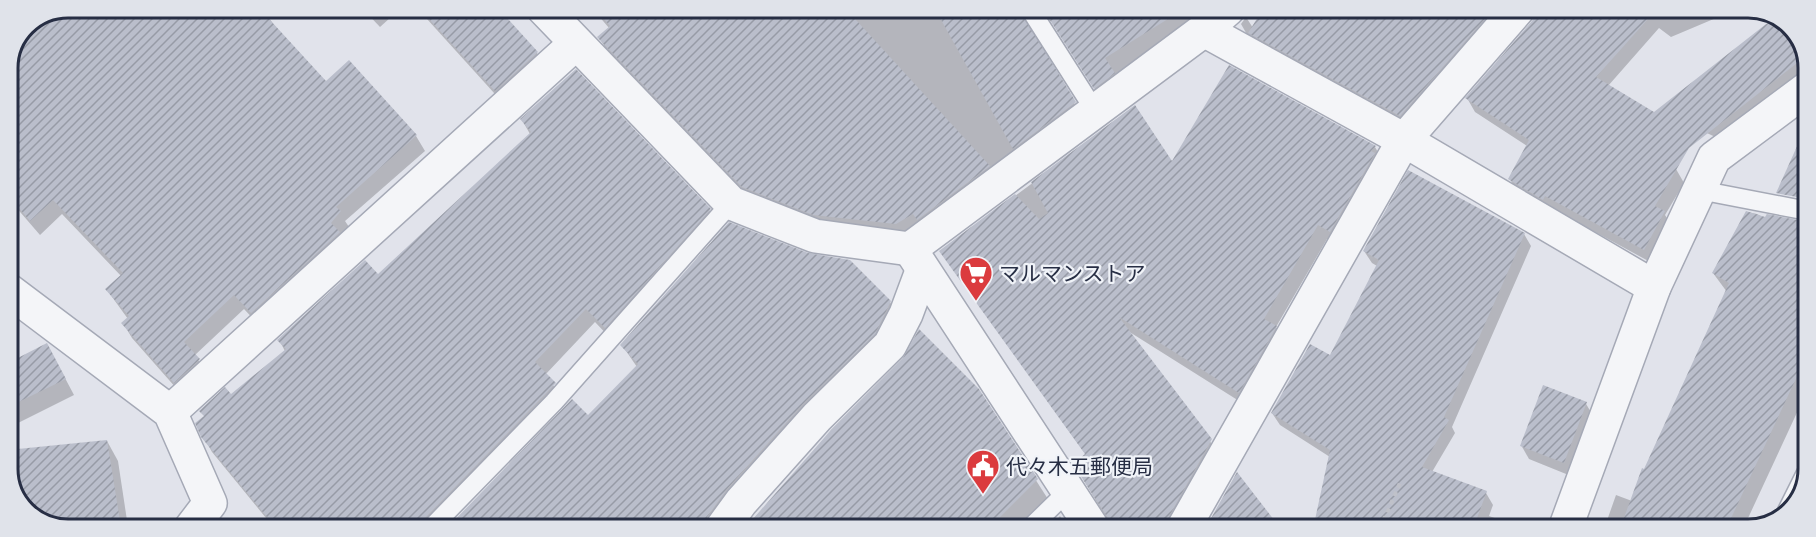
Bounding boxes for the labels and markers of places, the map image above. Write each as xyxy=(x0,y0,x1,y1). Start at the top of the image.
supermarket icon: マルマンストア xyxy=(958,255,994,302)
place label: マルマンストア xyxy=(999,260,1146,286)
public building icon: 代々木五郵便局 xyxy=(965,448,1001,495)
place label: 代々木五郵便局 xyxy=(1006,453,1153,479)

